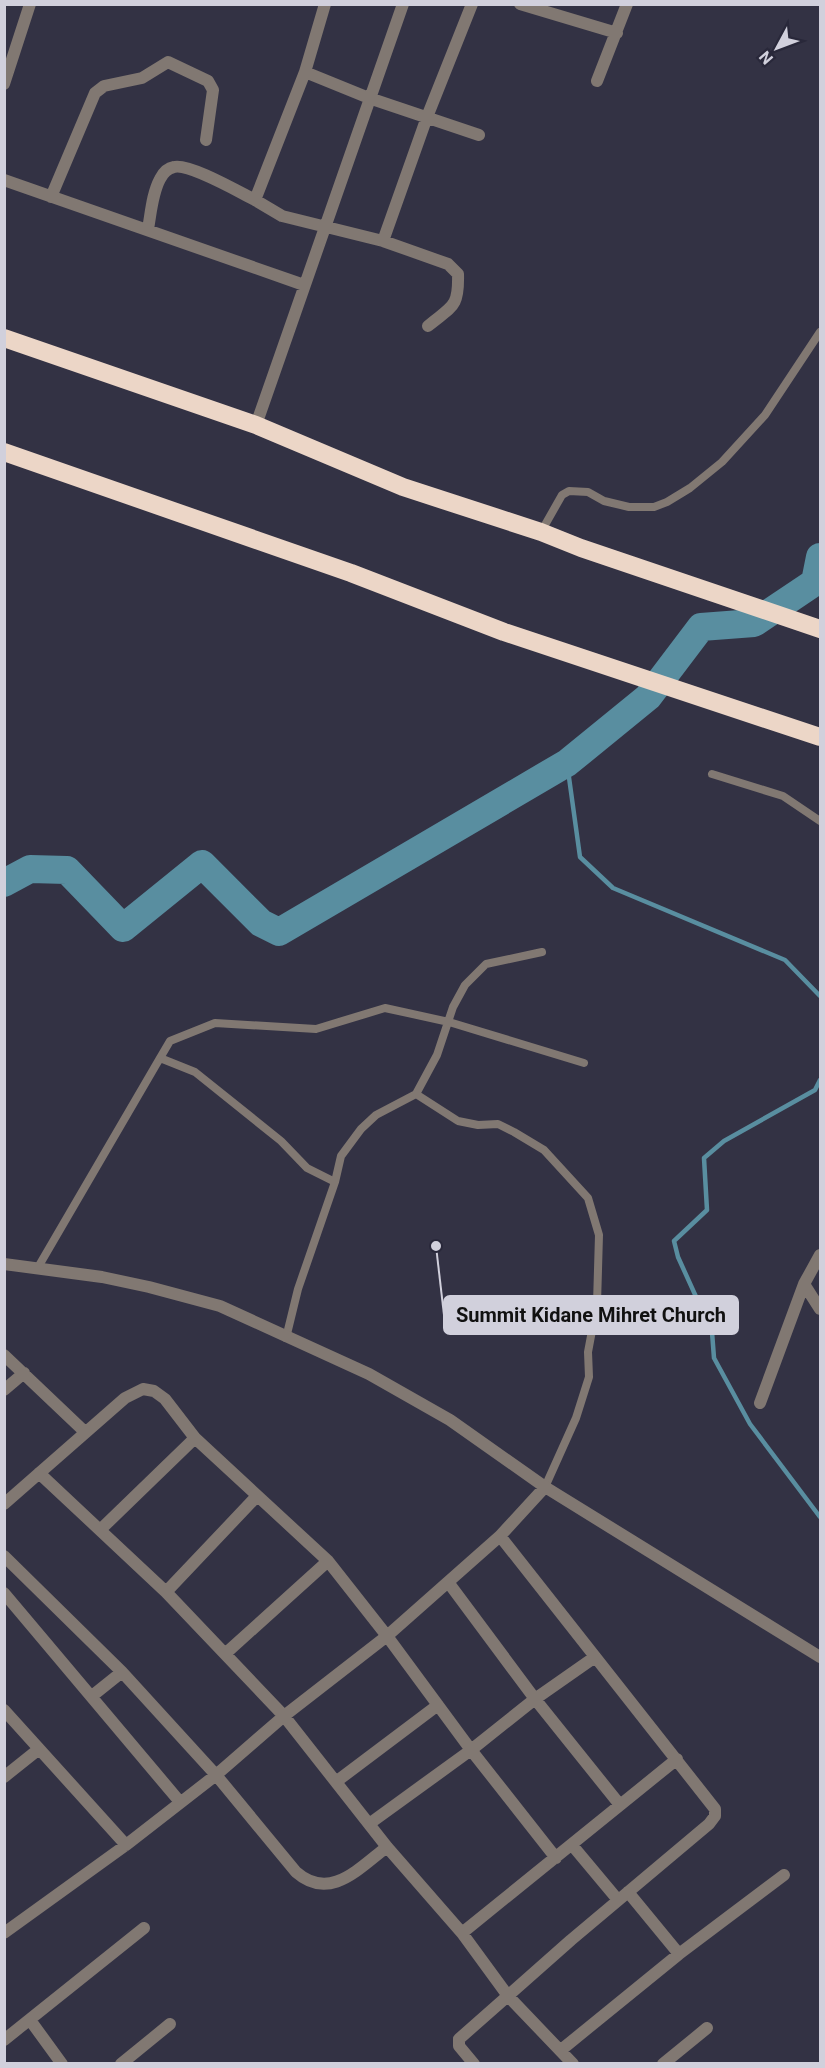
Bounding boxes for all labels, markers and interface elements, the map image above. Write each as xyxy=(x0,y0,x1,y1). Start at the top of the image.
north arrow xyxy=(747,18,807,78)
text: N xyxy=(755,47,777,68)
callout: Summit Kidane Mihret Church xyxy=(444,1296,738,1334)
text: Summit Kidane Mihret Church xyxy=(456,1303,726,1327)

